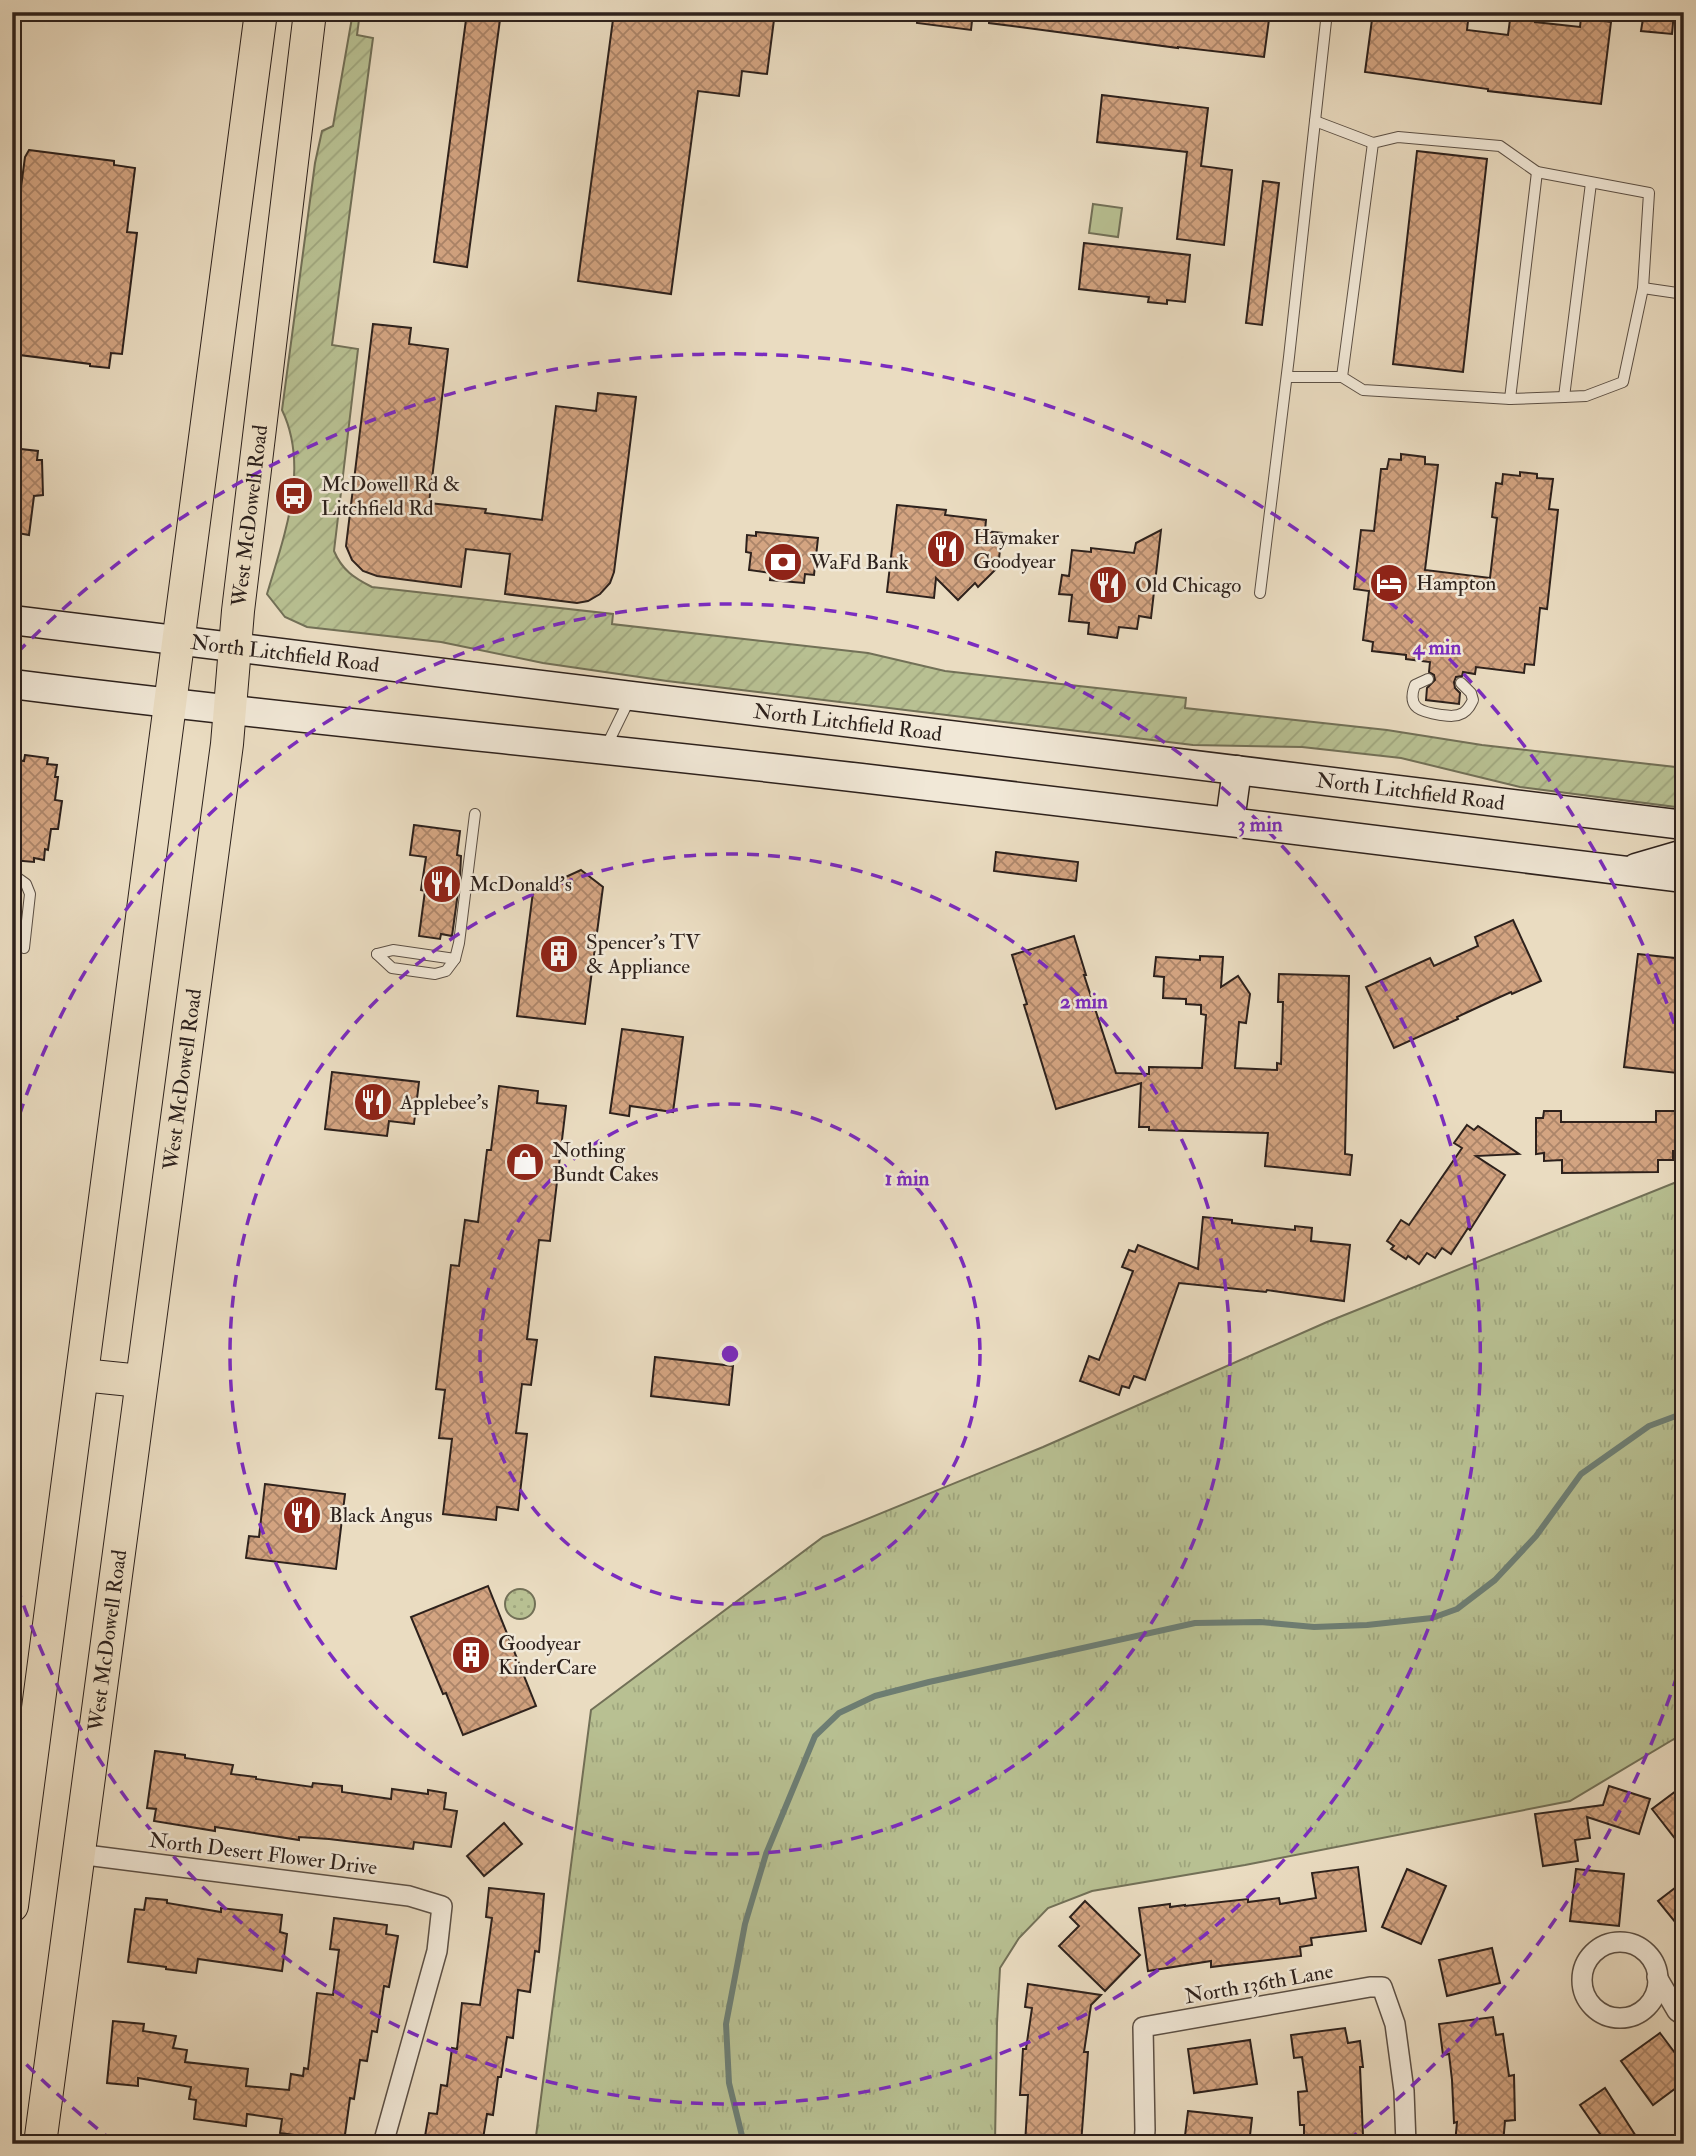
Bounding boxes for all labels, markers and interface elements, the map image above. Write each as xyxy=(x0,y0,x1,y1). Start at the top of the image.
street label: West McDowell Road xyxy=(225,423,274,609)
place label: McDowell Rd & Litchfield Rd xyxy=(321,471,460,522)
bus stop icon: McDowell Rd & Litchfield Rd xyxy=(273,475,315,517)
place label: Haymaker Goodyear xyxy=(973,524,1059,575)
restaurant icon: Haymaker Goodyear xyxy=(925,528,967,570)
bank icon: WaFd Bank xyxy=(762,541,804,583)
place label: WaFd Bank xyxy=(809,549,909,576)
hotel icon: Hampton xyxy=(1368,562,1410,604)
restaurant icon: Old Chicago xyxy=(1087,564,1129,606)
place label: Hampton xyxy=(1416,570,1497,597)
place label: Old Chicago xyxy=(1135,572,1241,599)
street label: North Litchfield Road xyxy=(189,629,381,678)
text: 4 min xyxy=(1412,634,1461,661)
street label: North Litchfield Road xyxy=(752,698,944,747)
street label: North Litchfield Road xyxy=(1315,767,1507,816)
text: 3 min xyxy=(1237,811,1283,838)
restaurant icon: McDonald's xyxy=(421,863,463,905)
place label: McDonald's xyxy=(469,871,572,898)
place label: Spencer's TV & Appliance xyxy=(586,929,701,980)
building icon: Spencer's TV & Appliance xyxy=(538,933,580,975)
street label: West McDowell Road xyxy=(157,986,208,1173)
text: 2 min xyxy=(1060,988,1108,1015)
restaurant icon: Applebee's xyxy=(352,1081,394,1123)
place label: Applebee's xyxy=(399,1089,489,1116)
place label: Nothing Bundt Cakes xyxy=(552,1137,659,1188)
shop icon: Nothing Bundt Cakes xyxy=(504,1141,546,1183)
text: 1 min xyxy=(885,1165,929,1192)
centre of rings xyxy=(718,1342,742,1366)
restaurant icon: Black Angus xyxy=(281,1494,323,1536)
place label: Black Angus xyxy=(329,1502,432,1529)
street label: West McDowell Road xyxy=(82,1547,133,1734)
place label: Goodyear KinderCare xyxy=(498,1630,597,1681)
building icon: Goodyear KinderCare xyxy=(450,1634,492,1676)
street label: North Desert Flower Drive xyxy=(147,1827,379,1881)
street label: North 136th Lane xyxy=(1183,1958,1336,2010)

